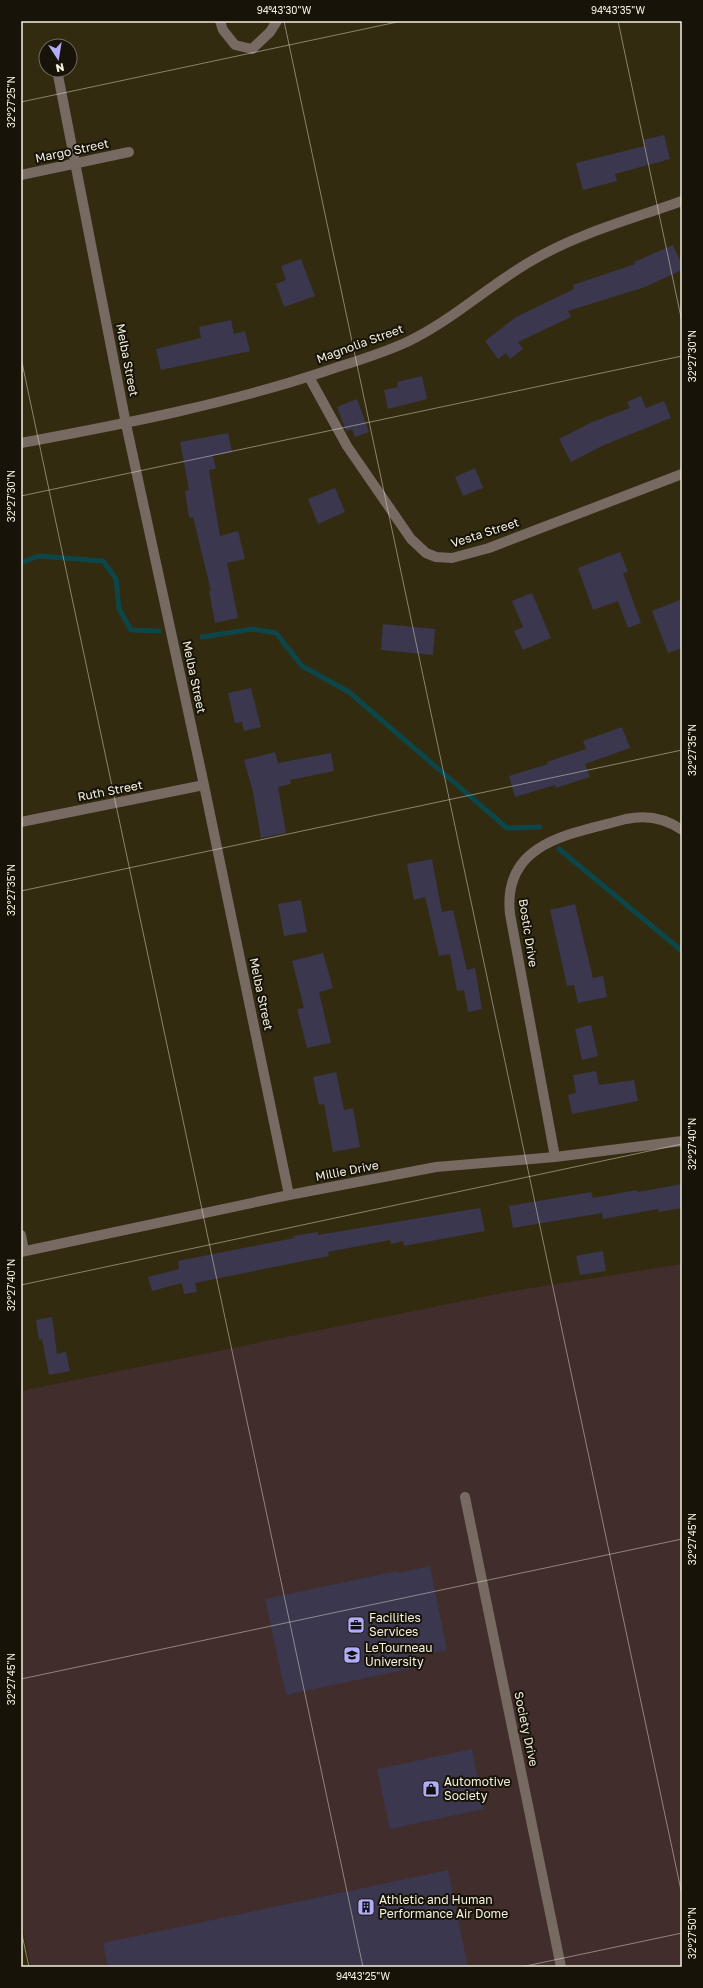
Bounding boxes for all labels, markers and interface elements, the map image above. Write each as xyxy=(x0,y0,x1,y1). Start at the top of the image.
text: 94°43'30"W xyxy=(257,4,312,16)
text: 94°43'35"W xyxy=(591,4,645,16)
north arrow xyxy=(38,38,78,78)
text: N xyxy=(55,61,66,75)
text: 32°27'25"N xyxy=(5,76,17,128)
street label: Margo Street xyxy=(34,135,110,166)
street label: Magnolia Street xyxy=(314,321,406,366)
street label: Melba Street xyxy=(113,322,142,398)
text: 32°27'30"N xyxy=(686,330,698,382)
text: 32°27'30"N xyxy=(5,470,17,522)
street label: Vesta Street xyxy=(449,514,521,551)
street label: Melba Street xyxy=(179,639,210,715)
text: 32°27'35"N xyxy=(686,724,698,776)
street label: Ruth Street xyxy=(76,777,144,804)
text: 32°27'35"N xyxy=(5,864,17,916)
street label: Bostic Drive xyxy=(516,898,541,968)
street label: Melba Street xyxy=(246,956,277,1032)
text: 32°27'40"N xyxy=(686,1118,698,1170)
street label: Millie Drive xyxy=(314,1157,380,1184)
text: 32°27'40"N xyxy=(5,1259,17,1311)
text: 32°27'45"N xyxy=(686,1513,698,1565)
place label: Facilities Services xyxy=(369,1610,421,1639)
office icon: Facilities Services xyxy=(346,1615,366,1635)
place label: LeTourneau University xyxy=(365,1640,433,1669)
school or university icon: LeTourneau University xyxy=(342,1645,362,1665)
text: 32°27'45"N xyxy=(5,1653,17,1705)
street label: Society Drive xyxy=(511,1690,542,1768)
place label: Automotive Society xyxy=(444,1774,510,1803)
shop icon: Automotive Society xyxy=(421,1779,441,1799)
place label: Athletic and Human Performance Air Dome xyxy=(379,1892,508,1921)
building icon: Athletic and Human Performance Air Dome xyxy=(356,1897,376,1917)
text: 32°27'50"N xyxy=(686,1907,698,1959)
text: 94°43'25"W xyxy=(336,1970,390,1982)

